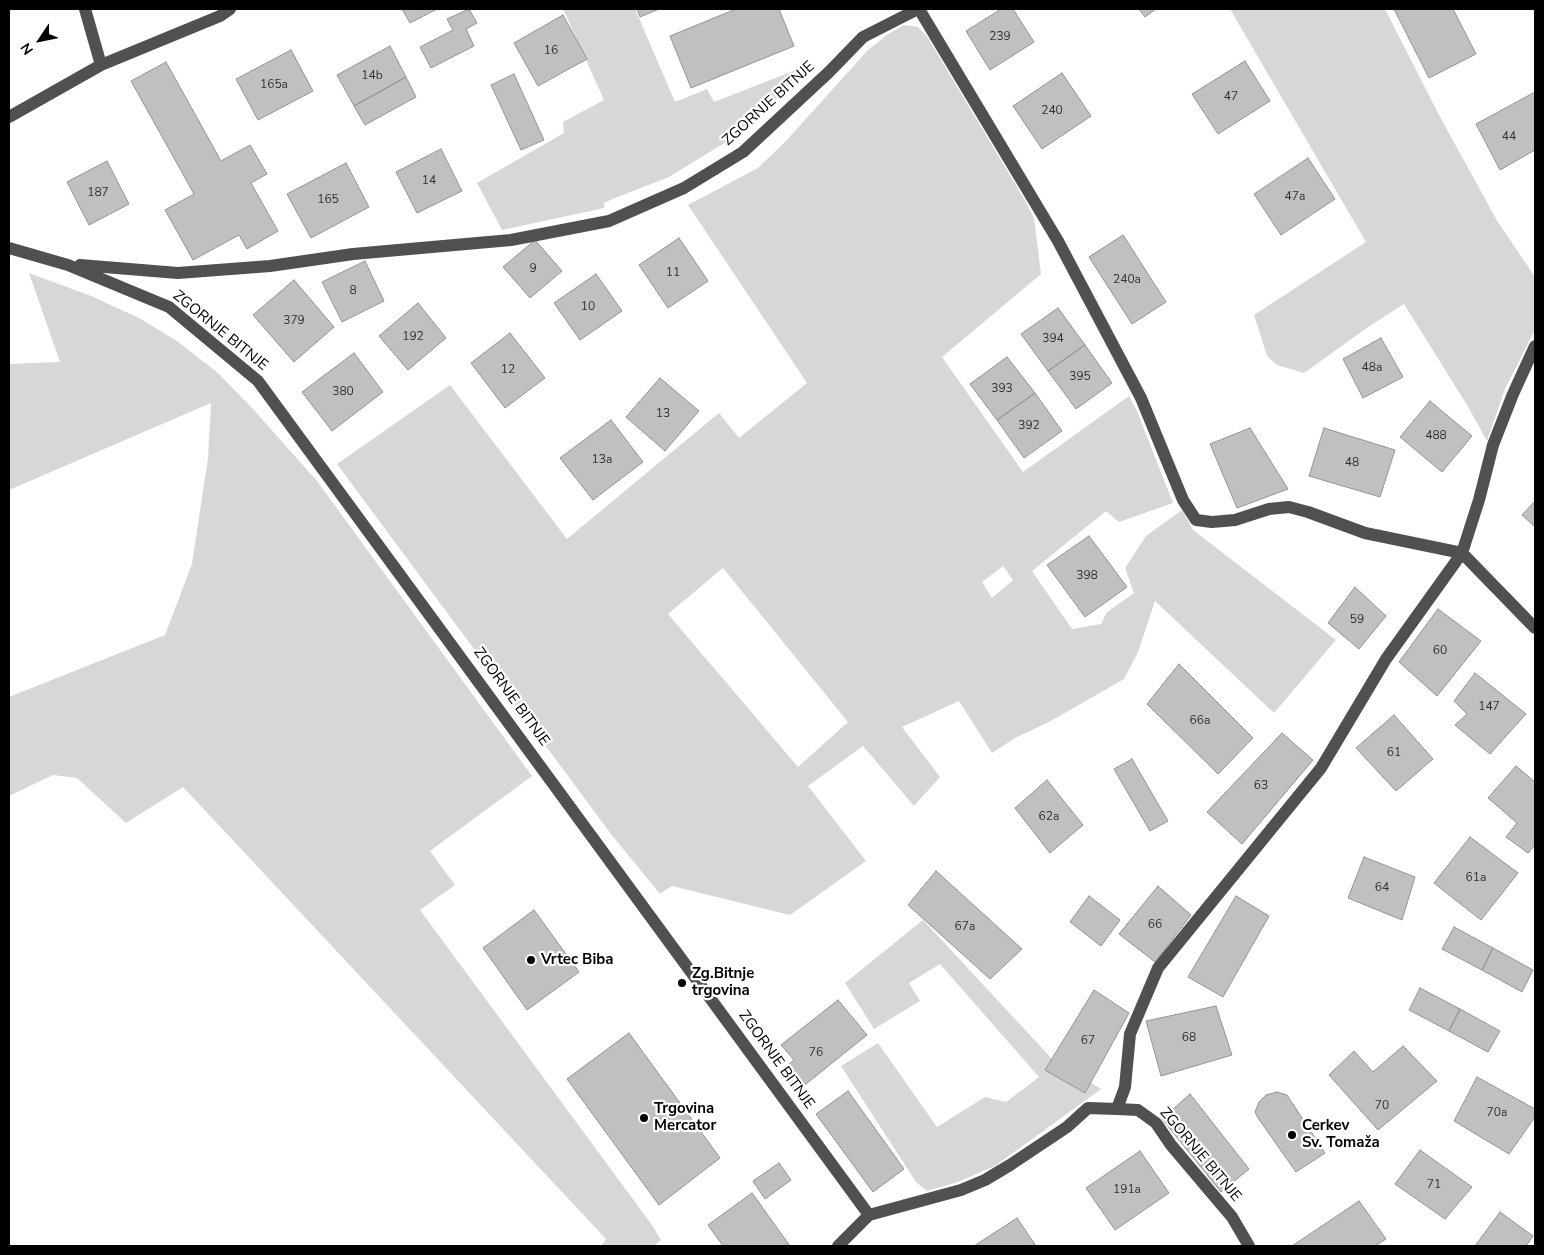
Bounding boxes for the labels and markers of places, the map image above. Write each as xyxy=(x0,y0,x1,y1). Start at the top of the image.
place label: Vrtec Biba xyxy=(541,951,613,969)
marker: Vrtec Biba xyxy=(525,954,537,966)
place label: Zg.Bitnje trgovina xyxy=(692,965,754,1000)
marker: Zg.Bitnje trgovina xyxy=(676,977,688,989)
place label: Trgovina Mercator xyxy=(654,1100,716,1135)
marker: Trgovina Mercator xyxy=(638,1112,650,1124)
place label: Cerkev Sv. Tomaža xyxy=(1302,1117,1380,1152)
marker: Cerkev Sv. Tomaža xyxy=(1286,1129,1298,1141)

